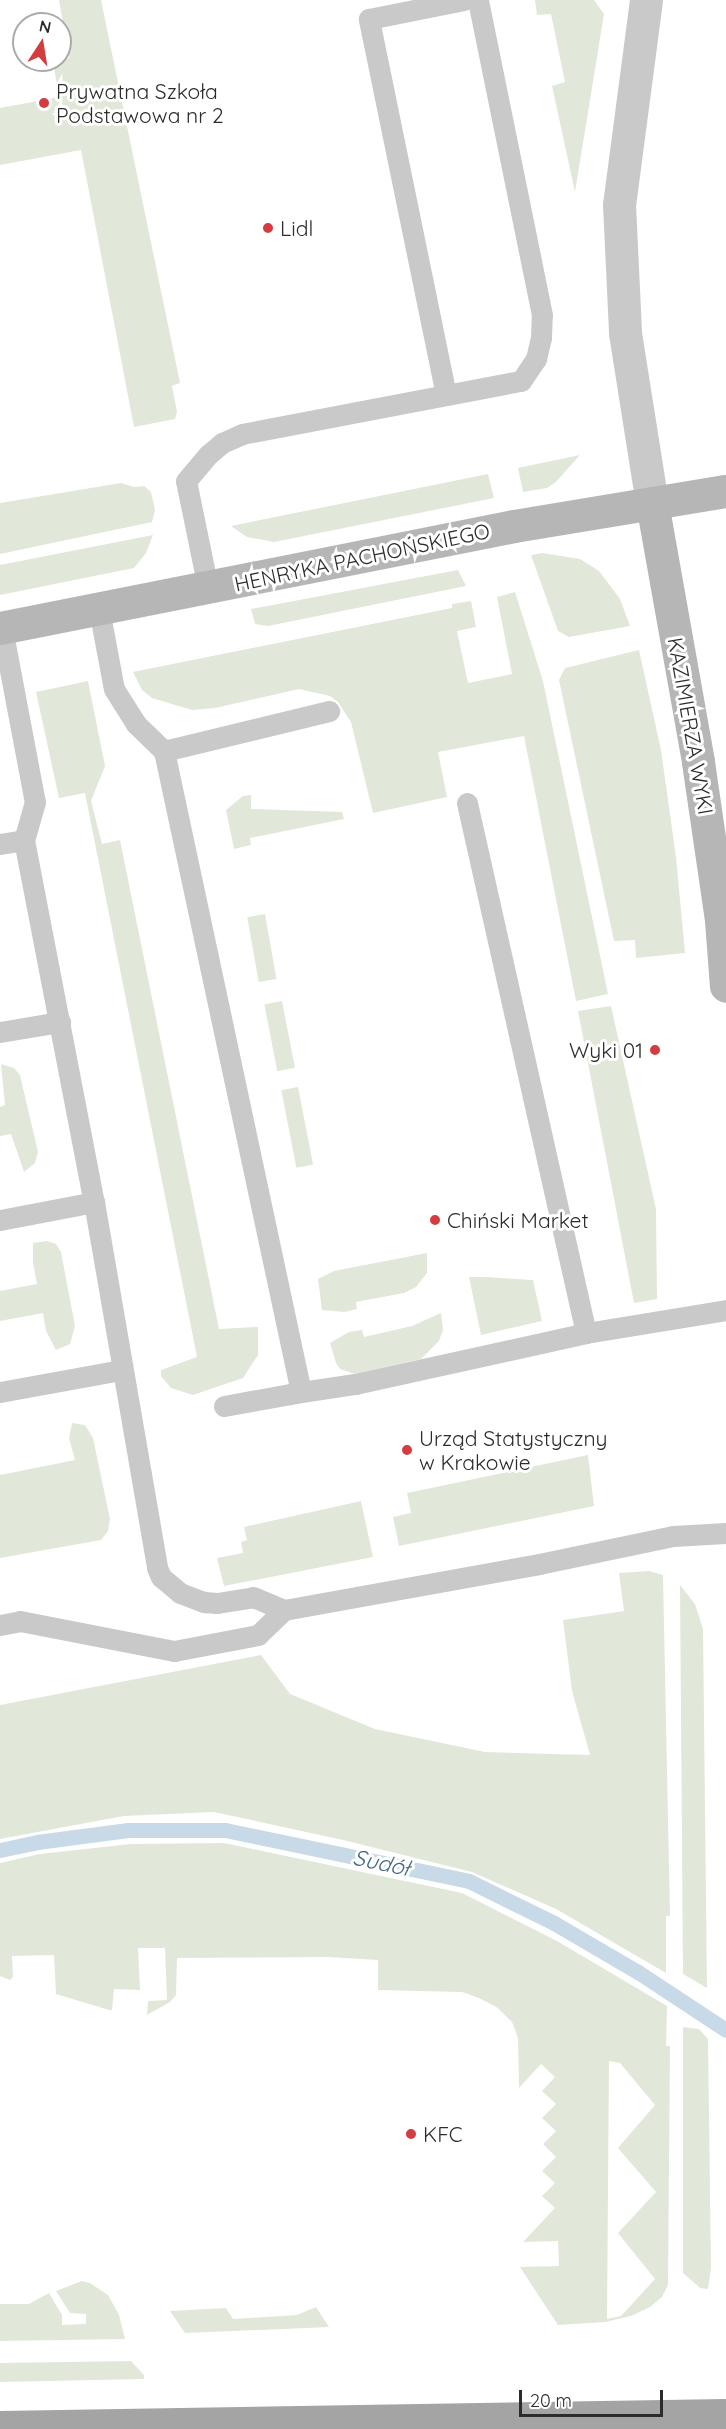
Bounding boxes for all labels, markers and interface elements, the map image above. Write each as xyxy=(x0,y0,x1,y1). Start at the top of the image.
north arrow xyxy=(12,12,72,72)
text: N xyxy=(37,15,53,37)
place label: Prywatna Szkoła Podstawowa nr 2 xyxy=(56,78,224,128)
marker: Prywatna Szkoła Podstawowa nr 2 xyxy=(37,96,51,110)
place label: Lidl xyxy=(280,215,313,241)
marker: Lidl xyxy=(261,221,275,235)
street label: HENRYKA PACHOŃSKIEGO xyxy=(232,518,492,596)
street label: KAZIMIERZA WYKI xyxy=(663,635,719,817)
place label: Wyki 01 xyxy=(569,1037,643,1063)
marker: Wyki 01 xyxy=(648,1043,662,1057)
place label: Chiński Market xyxy=(447,1207,589,1233)
marker: Chiński Market xyxy=(428,1213,442,1227)
place label: Urząd Statystyczny w Krakowie xyxy=(419,1425,607,1475)
marker: Urząd Statystyczny w Krakowie xyxy=(400,1443,414,1457)
water label: Sudół xyxy=(351,1844,411,1882)
place label: KFC xyxy=(423,2121,463,2147)
marker: KFC xyxy=(404,2127,418,2141)
scale bar xyxy=(522,2378,666,2416)
text: 20 m xyxy=(530,2389,572,2412)

